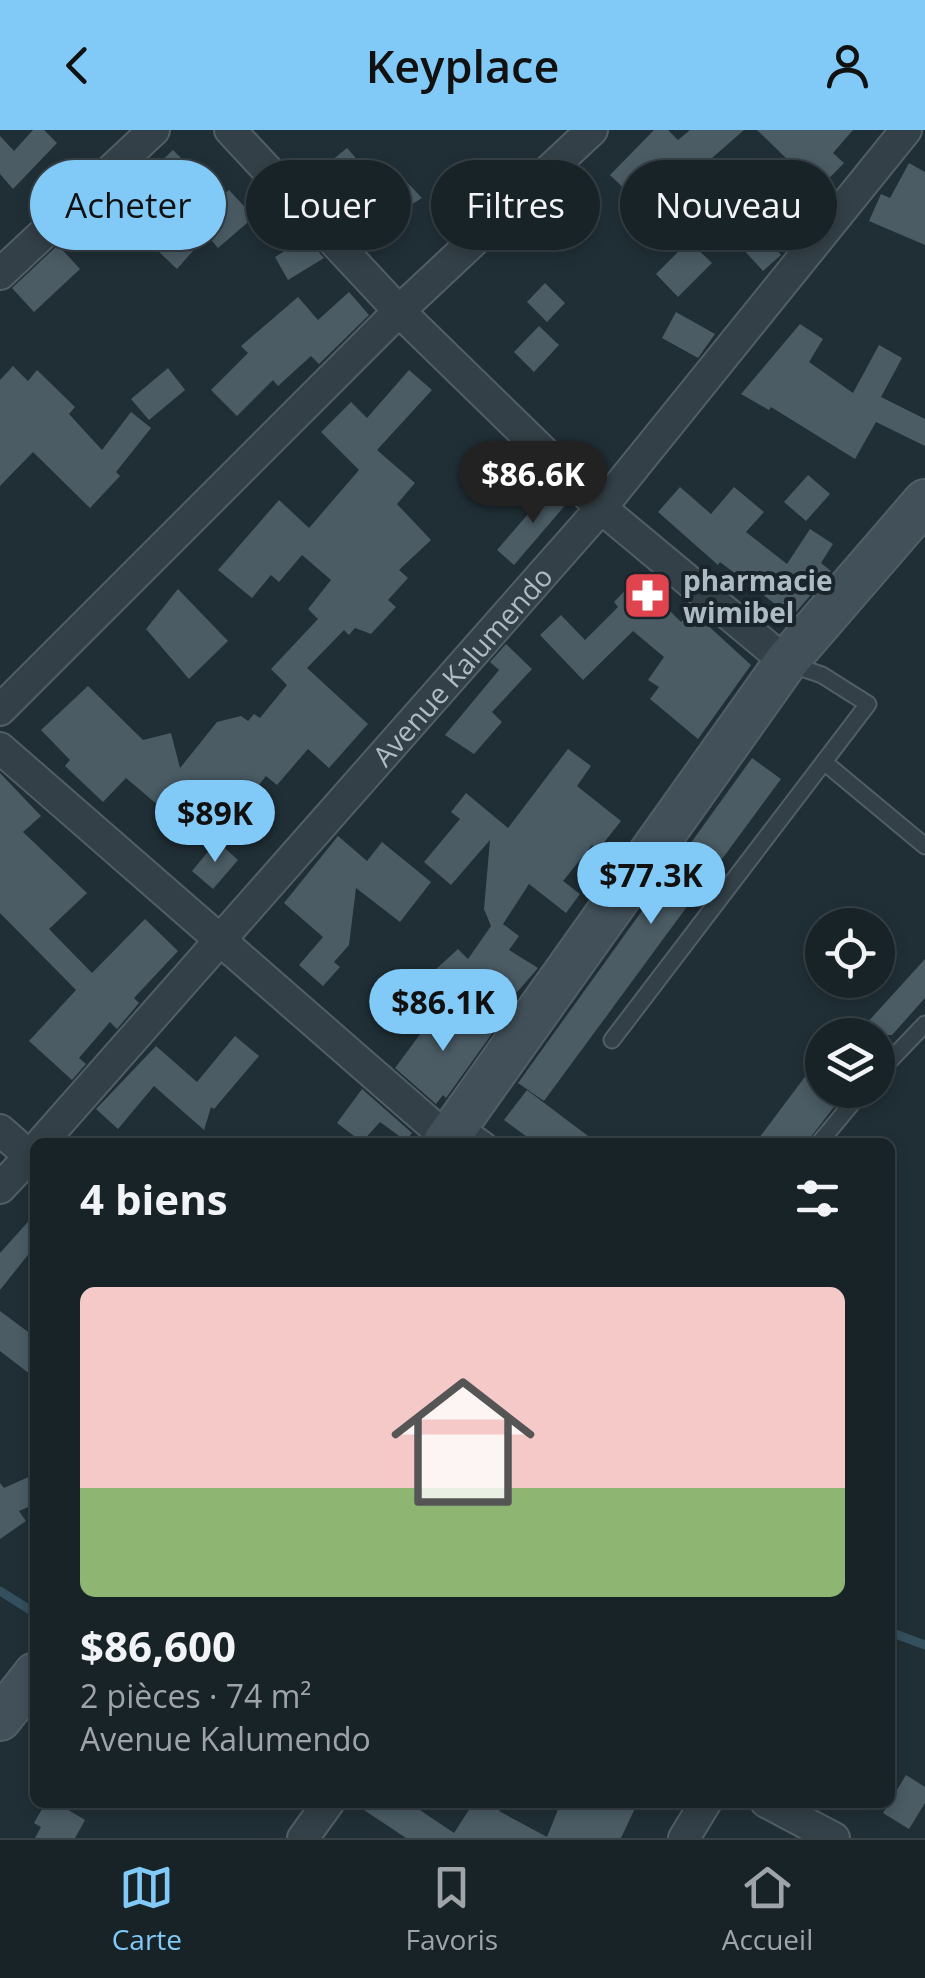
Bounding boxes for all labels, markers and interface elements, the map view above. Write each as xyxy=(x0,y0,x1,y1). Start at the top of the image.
text: Keyplace xyxy=(366,35,559,96)
icon: back xyxy=(50,38,105,93)
icon: person xyxy=(820,38,875,93)
chip: Acheter xyxy=(30,160,226,250)
chip: Louer xyxy=(246,160,411,250)
chip: Filtres xyxy=(431,160,600,250)
chip: Nouveau xyxy=(620,160,837,250)
pin: $86.6K xyxy=(452,441,614,526)
text: $86.6K xyxy=(481,452,585,495)
street label: Avenue Kalumendo xyxy=(364,558,560,774)
place label: pharmacie wimibel xyxy=(683,561,833,631)
pharmacy icon: pharmacie wimibel xyxy=(622,570,674,622)
pin: $89K xyxy=(156,780,274,865)
text: $89K xyxy=(177,791,253,834)
pin: $77.3K xyxy=(570,842,732,927)
text: $77.3K xyxy=(599,853,703,896)
map controls xyxy=(805,908,895,1108)
button: locate xyxy=(805,908,895,998)
pin: $86.1K xyxy=(362,969,524,1054)
text: $86.1K xyxy=(391,980,495,1023)
button: layers xyxy=(805,1018,895,1108)
text: 4 biens xyxy=(80,1170,228,1227)
icon: filters xyxy=(790,1171,845,1226)
icon: home xyxy=(373,1352,553,1532)
text: $86,600 xyxy=(80,1617,236,1674)
text: 2 pièces · 74 m² xyxy=(80,1674,311,1717)
text: Avenue Kalumendo xyxy=(80,1717,371,1760)
tab: Carte xyxy=(112,1860,182,1958)
tab: Favoris xyxy=(406,1860,498,1958)
tab: Accueil xyxy=(722,1860,813,1958)

